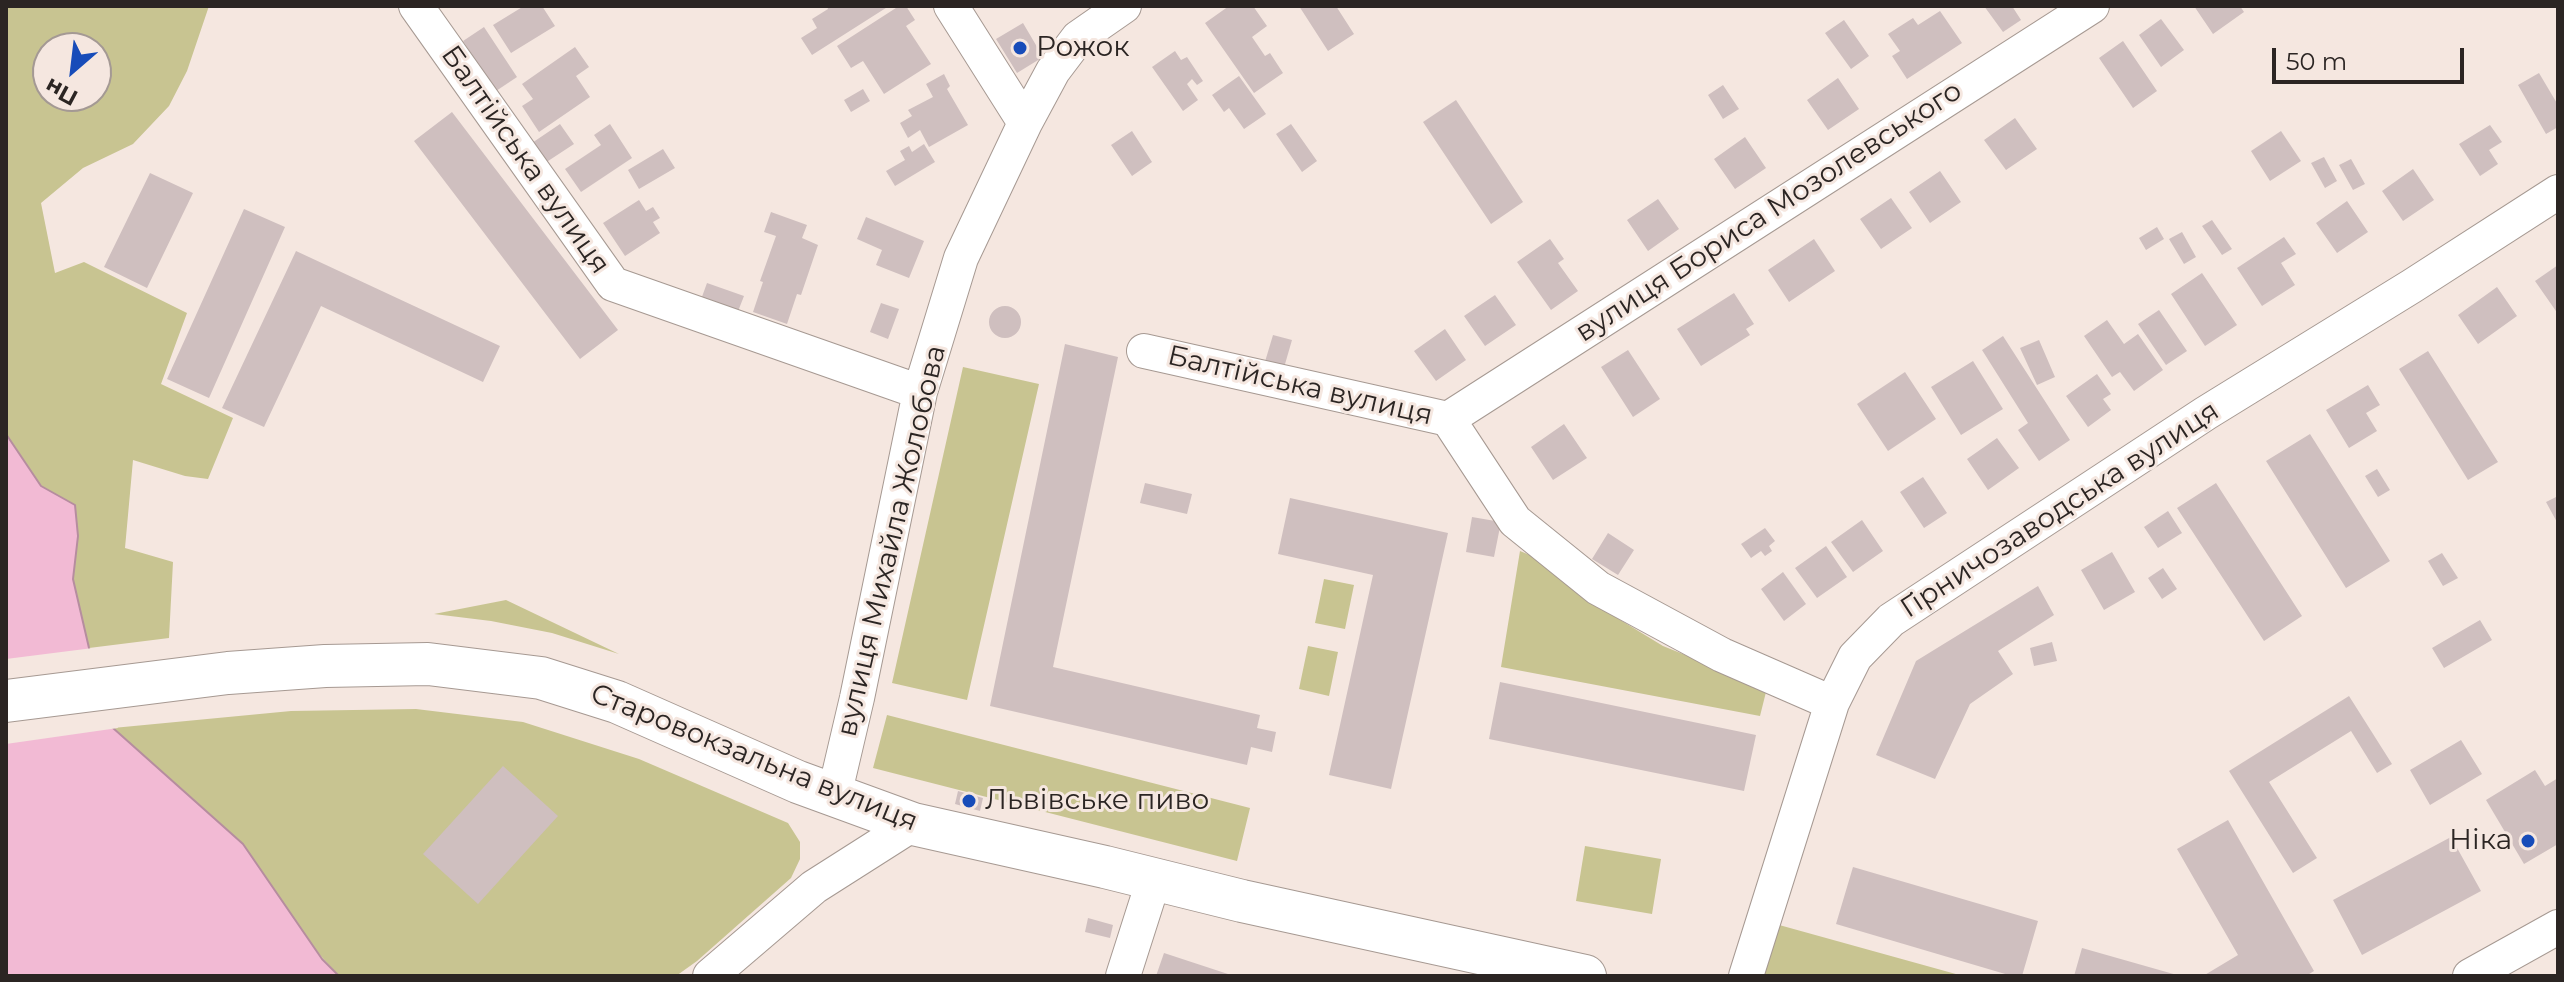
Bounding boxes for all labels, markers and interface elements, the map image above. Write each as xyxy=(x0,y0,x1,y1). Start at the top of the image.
place label: Рожок xyxy=(1036,31,1130,65)
north arrow xyxy=(32,32,112,112)
scale bar xyxy=(2276,32,2468,82)
street label: Балтійська вулиця xyxy=(434,39,616,281)
marker: Рожок xyxy=(1011,39,1029,57)
text: 50 m xyxy=(2286,47,2347,76)
text: Пн xyxy=(40,72,82,112)
street label: вулиця Бориса Мозолевського xyxy=(1570,74,1968,350)
street label: Балтійська вулиця xyxy=(1164,339,1436,433)
street label: вулиця Михайла Жолобова xyxy=(831,342,953,740)
street label: Гірничозаводська вулиця xyxy=(1895,394,2225,626)
street label: Старовокзальна вулиця xyxy=(586,677,922,839)
place label: Львівське пиво xyxy=(985,784,1209,818)
marker: Львівське пиво xyxy=(960,792,978,810)
place label: Ніка xyxy=(2449,824,2512,858)
marker: Ніка xyxy=(2519,832,2537,850)

